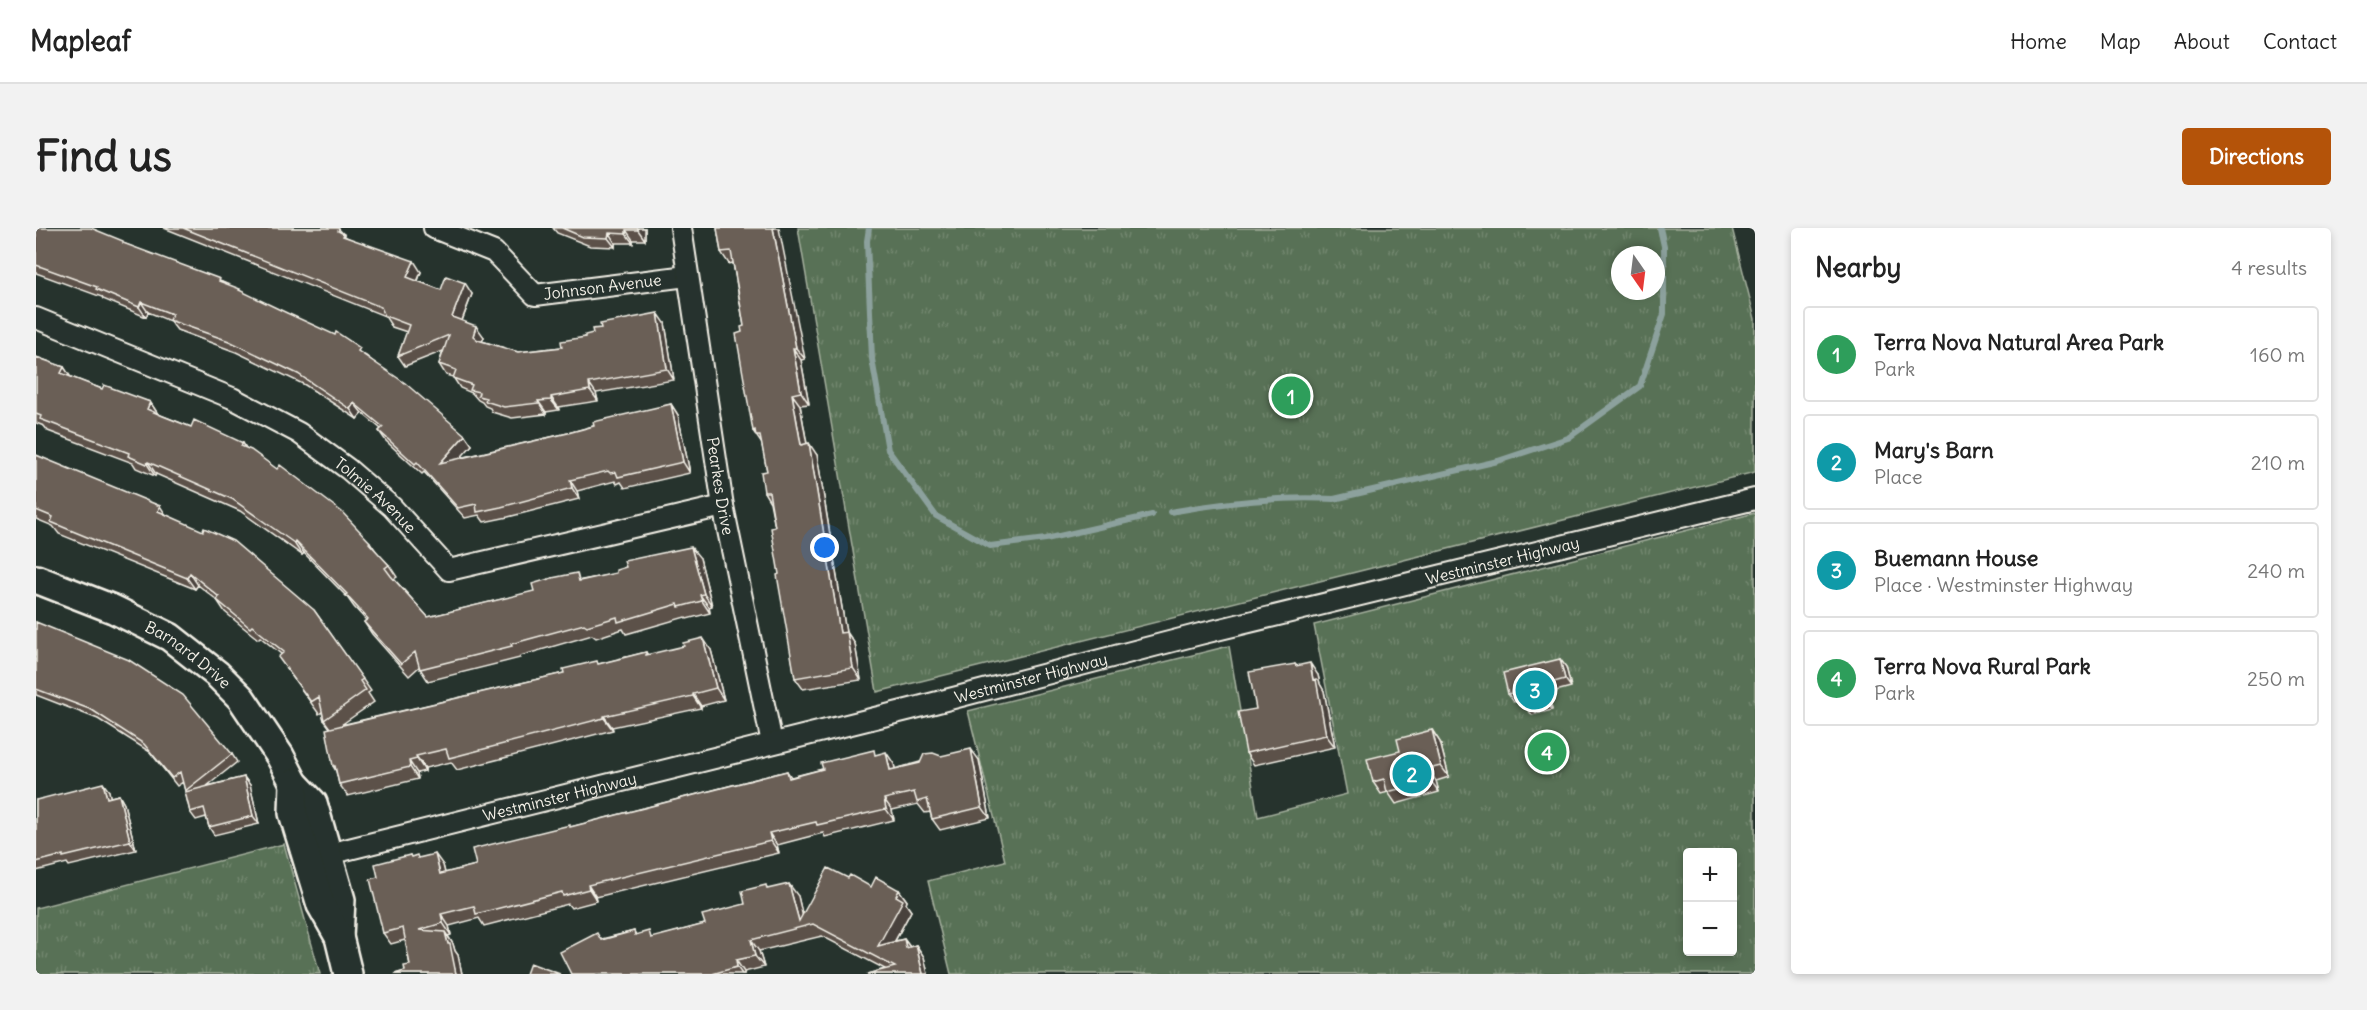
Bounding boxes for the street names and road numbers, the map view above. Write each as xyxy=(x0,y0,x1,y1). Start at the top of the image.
street label: Johnson Avenue xyxy=(542,269,663,304)
street label: Pearkes Drive xyxy=(703,436,739,537)
street label: Tolmie Avenue xyxy=(331,453,421,537)
street label: Westminster Highway xyxy=(1424,532,1581,589)
street label: Barnard Drive xyxy=(142,616,235,692)
street label: Westminster Highway xyxy=(952,648,1110,707)
street label: Westminster Highway xyxy=(481,768,638,825)

